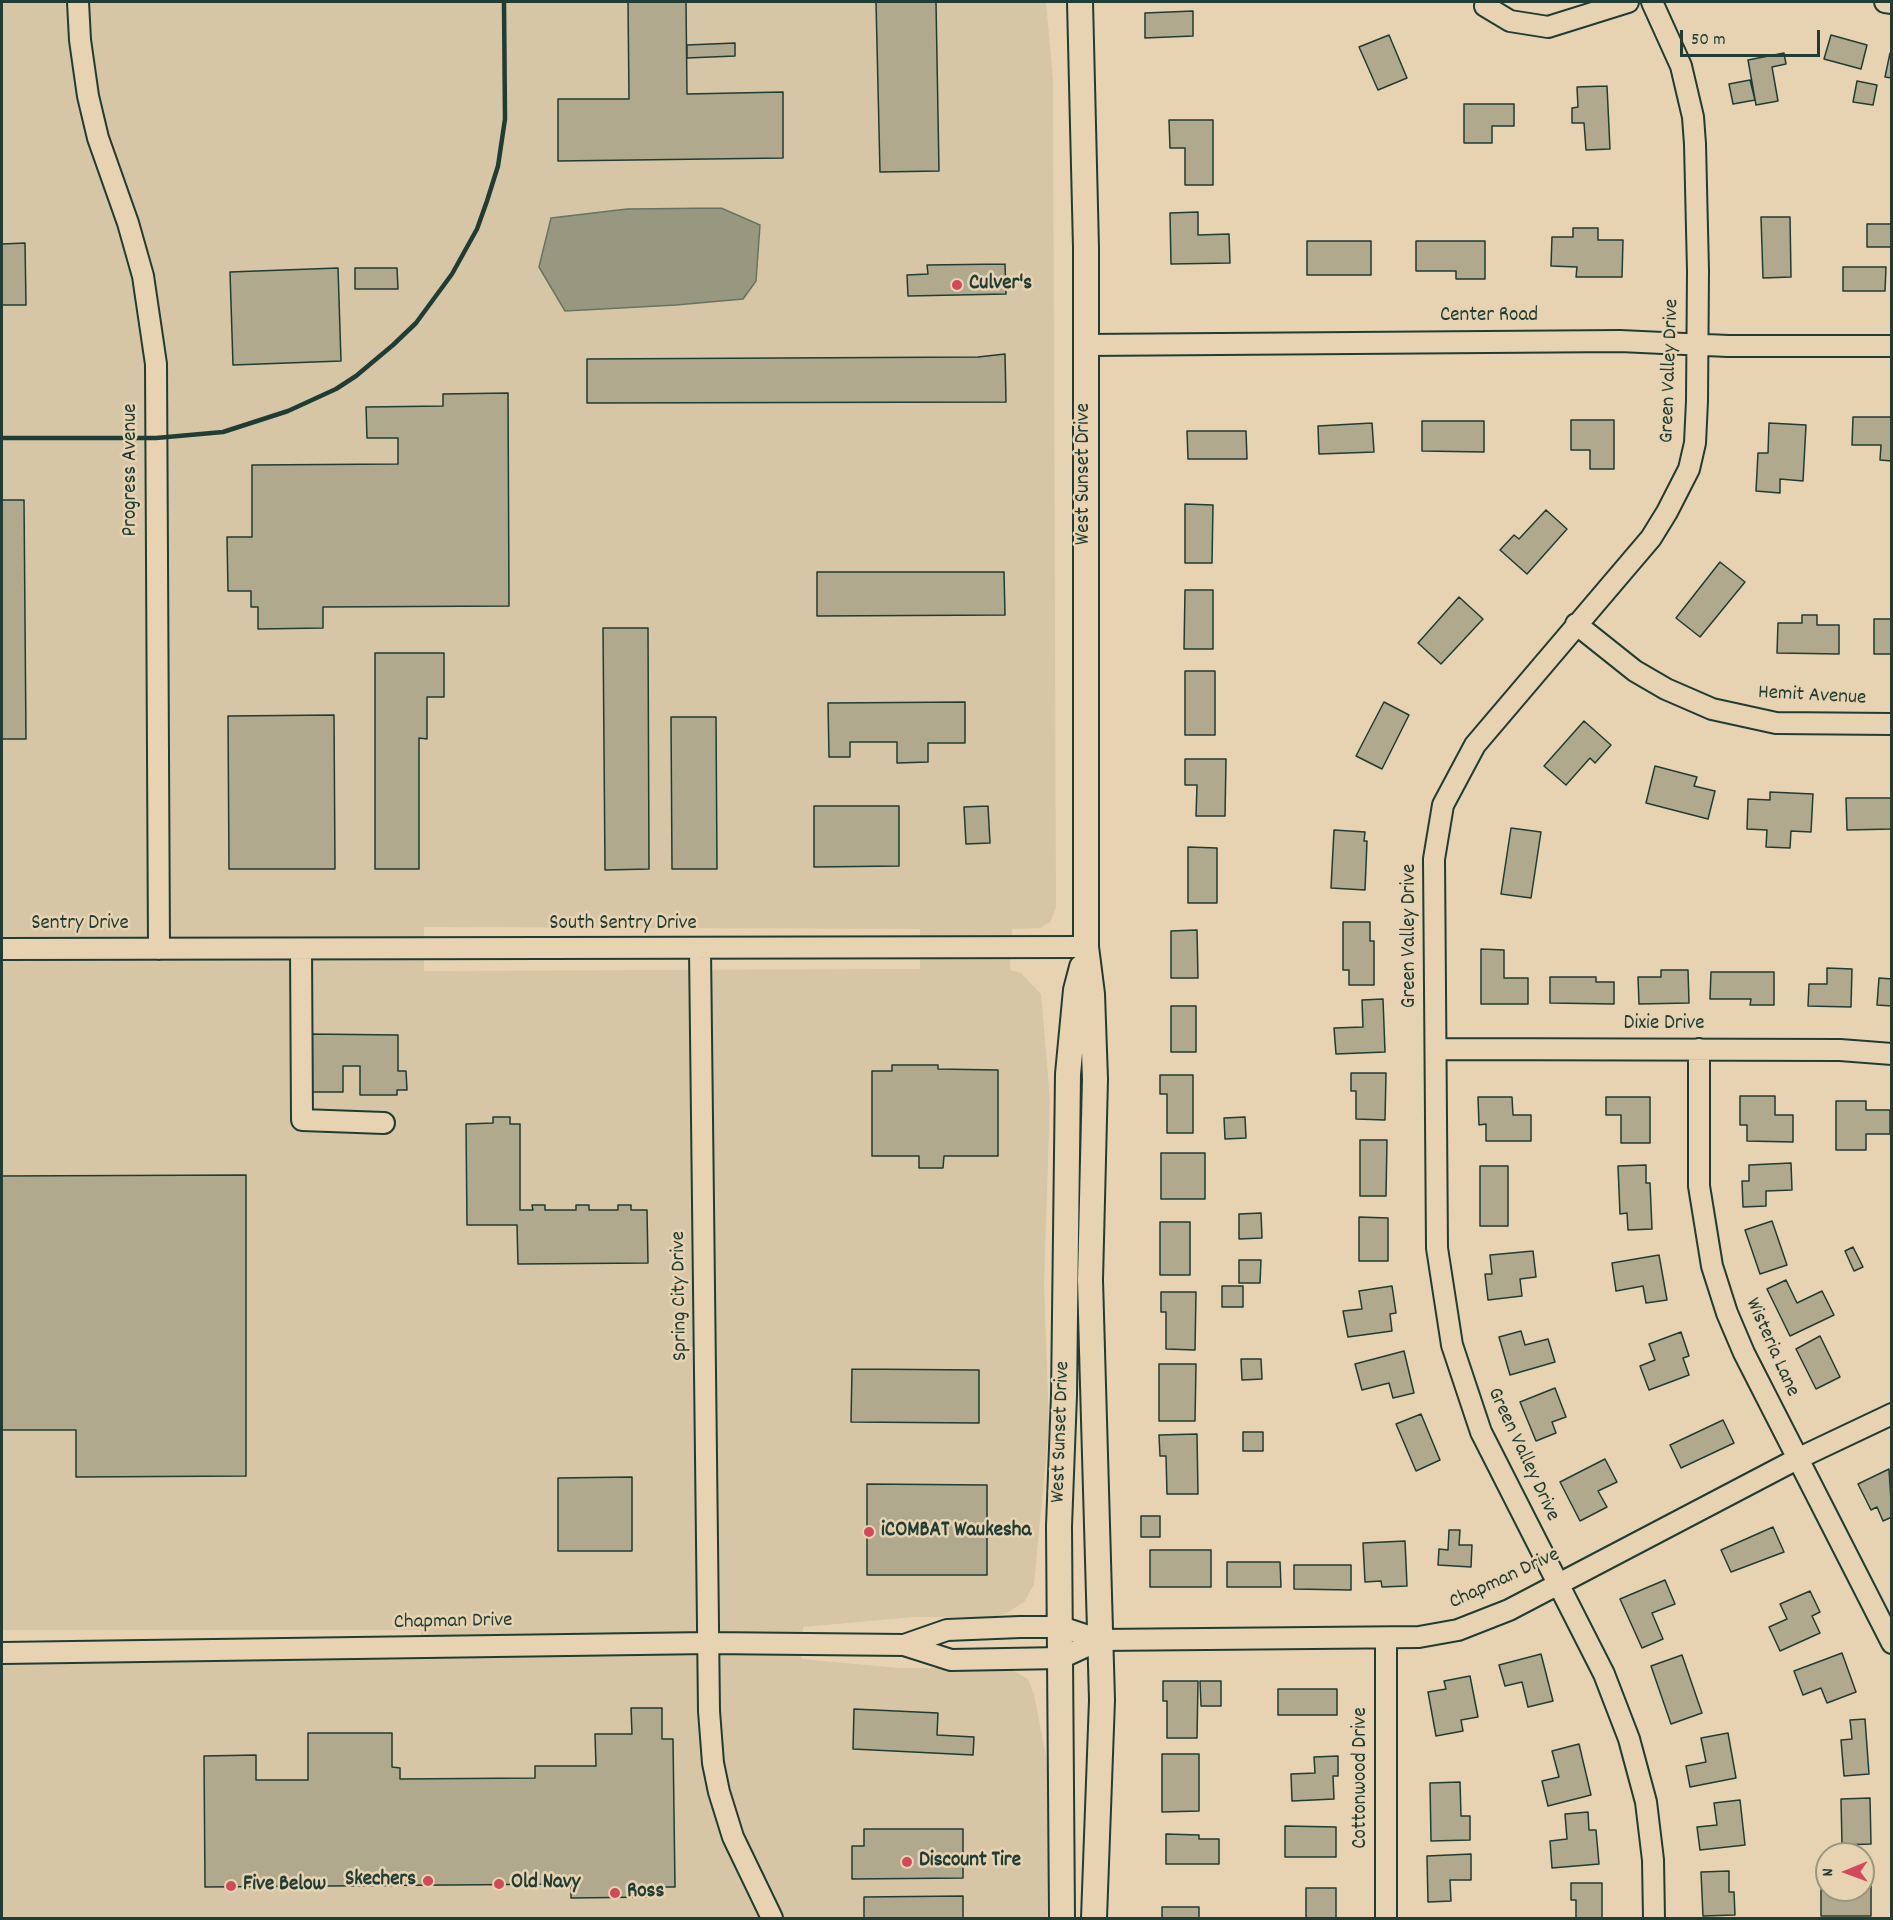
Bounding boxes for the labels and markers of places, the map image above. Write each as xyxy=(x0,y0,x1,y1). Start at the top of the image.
place label: Culver's xyxy=(969,272,1032,298)
marker: Culver's xyxy=(950,278,964,292)
place label: iCOMBAT Waukesha xyxy=(881,1519,1031,1545)
marker: iCOMBAT Waukesha xyxy=(862,1525,876,1539)
place label: Discount Tire xyxy=(919,1849,1021,1875)
marker: Discount Tire xyxy=(900,1855,914,1869)
place label: Skechers xyxy=(345,1868,416,1894)
place label: Old Navy xyxy=(511,1871,580,1897)
place label: Five Below xyxy=(243,1873,326,1899)
marker: Skechers xyxy=(421,1874,435,1888)
marker: Old Navy xyxy=(492,1877,506,1891)
marker: Five Below xyxy=(224,1879,238,1893)
place label: Ross xyxy=(627,1880,664,1906)
marker: Ross xyxy=(608,1886,622,1900)

